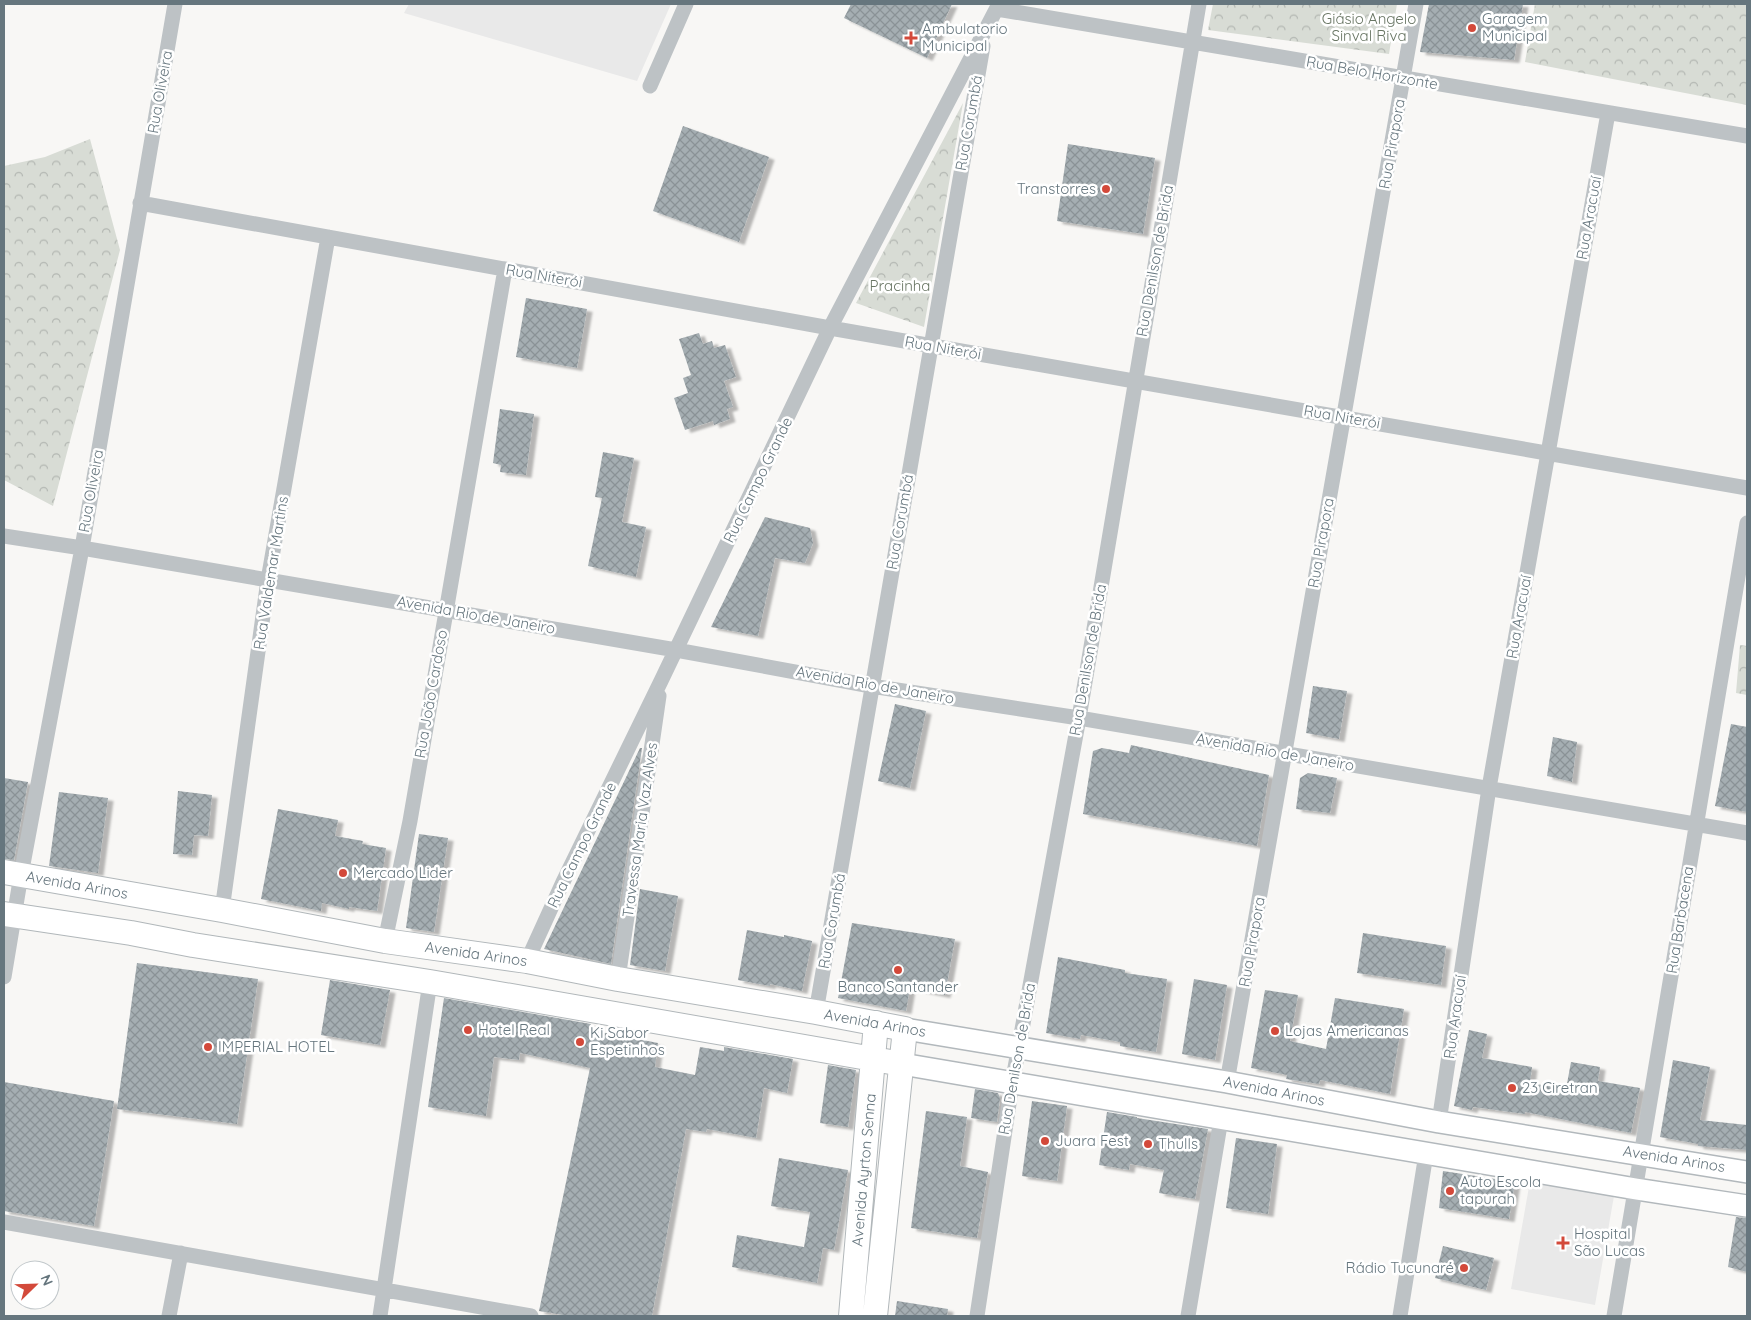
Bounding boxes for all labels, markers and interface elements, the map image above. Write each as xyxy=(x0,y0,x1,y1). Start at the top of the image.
park label: Giásio Angelo Sinval Riva xyxy=(1322,9,1416,45)
place label: Garagem Municipal xyxy=(1482,9,1548,45)
place label: Ambulatorio Municipal xyxy=(922,19,1008,55)
marker: Garagem Municipal xyxy=(1466,22,1478,34)
marker: Ambulatorio Municipal xyxy=(904,31,918,45)
street label: Rua Oliveira xyxy=(143,49,176,135)
street label: Rua Belo Horizonte xyxy=(1305,52,1439,93)
street label: Rua Corumbá xyxy=(951,74,986,172)
street label: Rua Pirapora xyxy=(1374,97,1409,191)
street label: Rua Aracuaí xyxy=(1572,174,1605,261)
place label: Transtorres xyxy=(1017,179,1096,198)
marker: Transtorres xyxy=(1100,183,1112,195)
street label: Rua Denilson de Brida xyxy=(1132,184,1177,338)
street label: Rua Niterói xyxy=(504,259,584,292)
park label: Pracinha xyxy=(870,276,930,295)
street label: Rua Niterói xyxy=(903,331,983,364)
street label: Rua Niterói xyxy=(1302,400,1382,433)
street label: Rua Campo Grande xyxy=(719,414,796,546)
street label: Rua Oliveira xyxy=(74,448,107,534)
street label: Rua Corumbá xyxy=(882,473,917,571)
street label: Rua Valdemar Martins xyxy=(249,495,292,651)
street label: Rua Pirapora xyxy=(1303,496,1338,590)
street label: Rua Aracuaí xyxy=(1502,573,1535,660)
street label: Rua Denilson de Brida xyxy=(1065,583,1110,737)
street label: Avenida Rio de Janeiro xyxy=(395,591,557,638)
street label: Rua João Cardoso xyxy=(410,628,451,760)
street label: Avenida Rio de Janeiro xyxy=(794,661,956,708)
street label: Avenida Rio de Janeiro xyxy=(1194,728,1356,775)
street label: Travessa Maria Vaz Alves xyxy=(618,741,661,919)
street label: Rua Campo Grande xyxy=(543,779,620,911)
place label: Mercado Lider xyxy=(353,863,453,882)
street label: Rua Barbacena xyxy=(1662,865,1697,975)
street label: Avenida Arinos xyxy=(25,866,130,903)
marker: Mercado Lider xyxy=(337,867,349,879)
street label: Rua Corumbá xyxy=(814,872,849,970)
street label: Rua Pirapora xyxy=(1234,895,1269,989)
street label: Avenida Arinos xyxy=(424,937,529,970)
marker: Banco Santander xyxy=(892,964,904,976)
street label: Rua Aracuaí xyxy=(1439,973,1470,1060)
place label: Banco Santander xyxy=(838,977,959,996)
street label: Rua Denilson de Brida xyxy=(994,982,1039,1136)
street label: Avenida Arinos xyxy=(823,1004,928,1041)
place label: Hotel Real xyxy=(478,1020,550,1039)
place label: Lojas Americanas xyxy=(1285,1021,1409,1040)
place label: Ki Sabor Espetinhos xyxy=(590,1023,665,1059)
marker: Hotel Real xyxy=(462,1024,474,1036)
marker: Lojas Americanas xyxy=(1269,1025,1281,1037)
marker: Ki Sabor Espetinhos xyxy=(574,1036,586,1048)
place label: IMPERIAL HOTEL xyxy=(218,1037,335,1056)
marker: IMPERIAL HOTEL xyxy=(202,1041,214,1053)
street label: Avenida Arinos xyxy=(1222,1071,1327,1110)
place label: 23 Ciretran xyxy=(1522,1078,1598,1097)
marker: 23 Ciretran xyxy=(1506,1082,1518,1094)
street label: Avenida Ayrton Senna xyxy=(847,1093,880,1247)
place label: Juara Fest xyxy=(1055,1131,1129,1150)
place label: Thulls xyxy=(1158,1134,1198,1153)
marker: Juara Fest xyxy=(1039,1135,1051,1147)
marker: Thulls xyxy=(1142,1138,1154,1150)
street label: Avenida Arinos xyxy=(1622,1141,1727,1176)
place label: Auto Escola tapurah xyxy=(1460,1172,1541,1208)
marker: Auto Escola tapurah xyxy=(1444,1185,1456,1197)
place label: Hospital São Lucas xyxy=(1574,1224,1645,1260)
marker: Hospital São Lucas xyxy=(1556,1236,1570,1250)
place label: Rádio Tucunaré xyxy=(1346,1258,1454,1277)
north arrow xyxy=(10,1260,60,1310)
marker: Rádio Tucunaré xyxy=(1458,1262,1470,1274)
text: N xyxy=(37,1272,57,1288)

